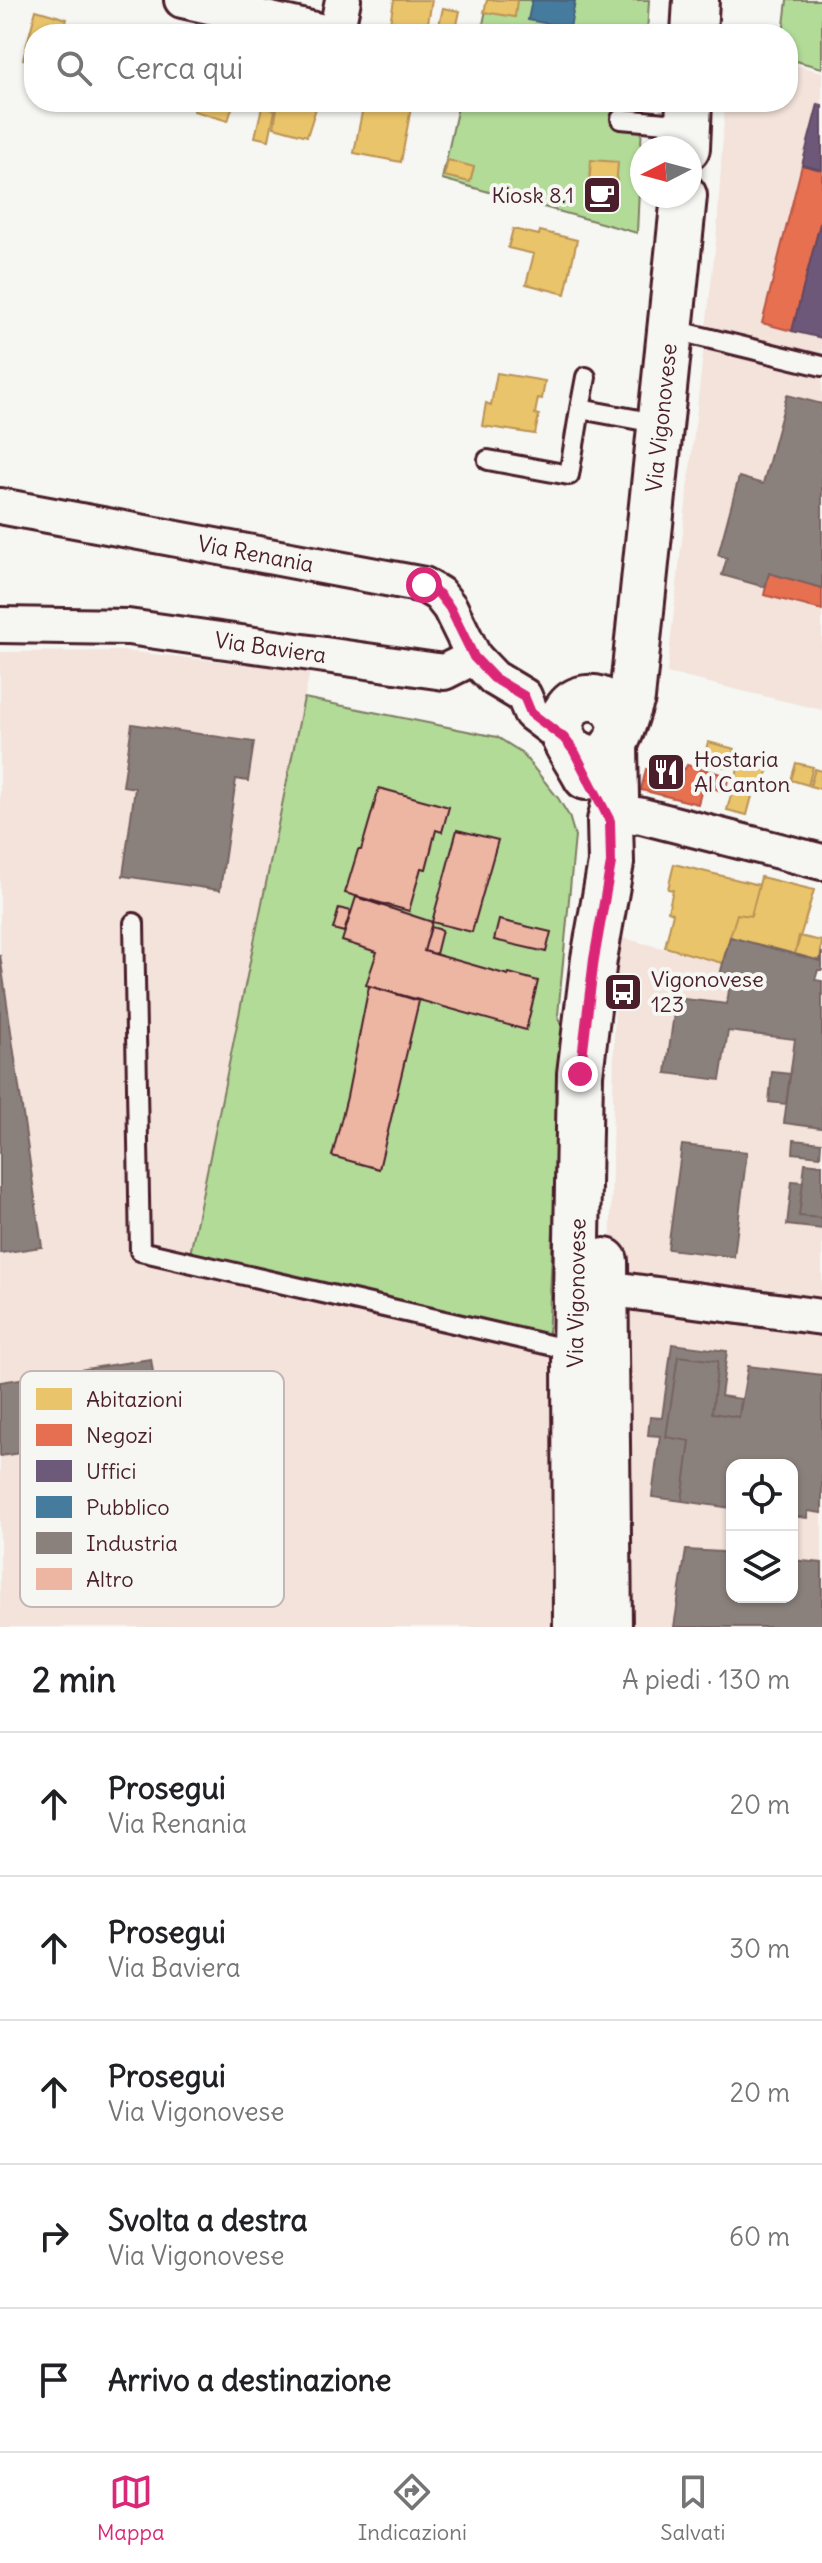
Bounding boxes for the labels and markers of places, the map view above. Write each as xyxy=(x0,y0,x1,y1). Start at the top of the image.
cafe icon: Kiosk 8.1 xyxy=(581,174,623,216)
place label: Kiosk 8.1 xyxy=(492,181,574,209)
place label: Hostaria Al Canton xyxy=(694,745,790,798)
restaurant icon: Hostaria Al Canton xyxy=(645,751,687,793)
place label: Vigonovese 123 xyxy=(651,965,764,1018)
bus stop icon: Vigonovese 123 xyxy=(602,971,644,1013)

